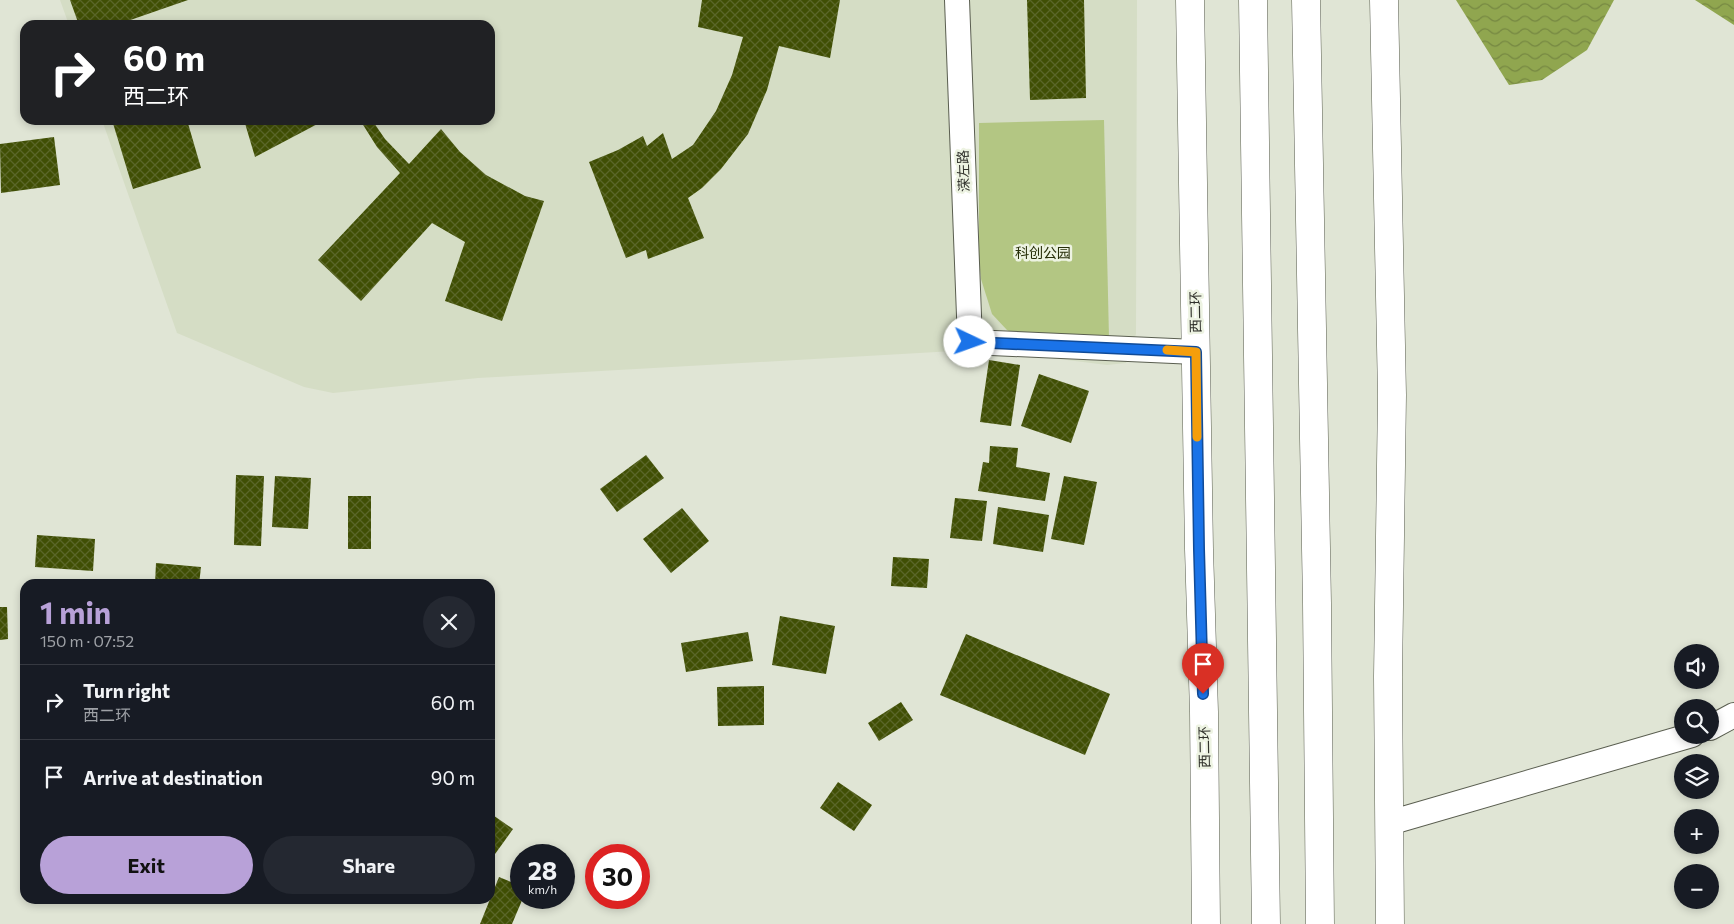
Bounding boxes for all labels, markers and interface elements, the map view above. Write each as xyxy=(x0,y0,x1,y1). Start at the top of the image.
text: 60 m xyxy=(123,35,205,78)
icon: right xyxy=(40,40,105,105)
text: 西二环 xyxy=(123,82,189,109)
street label: 溁左路 xyxy=(954,150,972,192)
park label: 科创公园 xyxy=(1015,244,1071,261)
street label: 西二环 xyxy=(1186,291,1204,333)
position arrow xyxy=(943,315,995,367)
text: 1 min xyxy=(40,593,111,630)
button: close xyxy=(423,596,475,648)
text: 150 m · 07:52 xyxy=(40,631,134,650)
pin xyxy=(1182,643,1224,694)
map controls xyxy=(1674,644,1719,909)
button: sound xyxy=(1674,644,1719,689)
icon: arrive xyxy=(1189,650,1217,678)
text: Turn right xyxy=(83,679,170,702)
icon: right xyxy=(40,688,68,716)
text: 60 m xyxy=(431,691,475,714)
button: search xyxy=(1674,699,1719,744)
text: 西二环 xyxy=(83,705,131,724)
street label: 西二环 xyxy=(1195,726,1213,768)
button: layers xyxy=(1674,754,1719,799)
icon: arrive xyxy=(40,763,68,791)
text: Arrive at destination xyxy=(83,766,263,789)
text: 90 m xyxy=(431,766,475,789)
button: + xyxy=(1674,809,1719,854)
button: Exit xyxy=(40,836,253,894)
button: Share xyxy=(263,836,475,894)
speed limit sign: 30 xyxy=(585,844,650,909)
text: 28 xyxy=(528,855,557,885)
button: − xyxy=(1674,864,1719,909)
text: km/h xyxy=(528,882,557,896)

